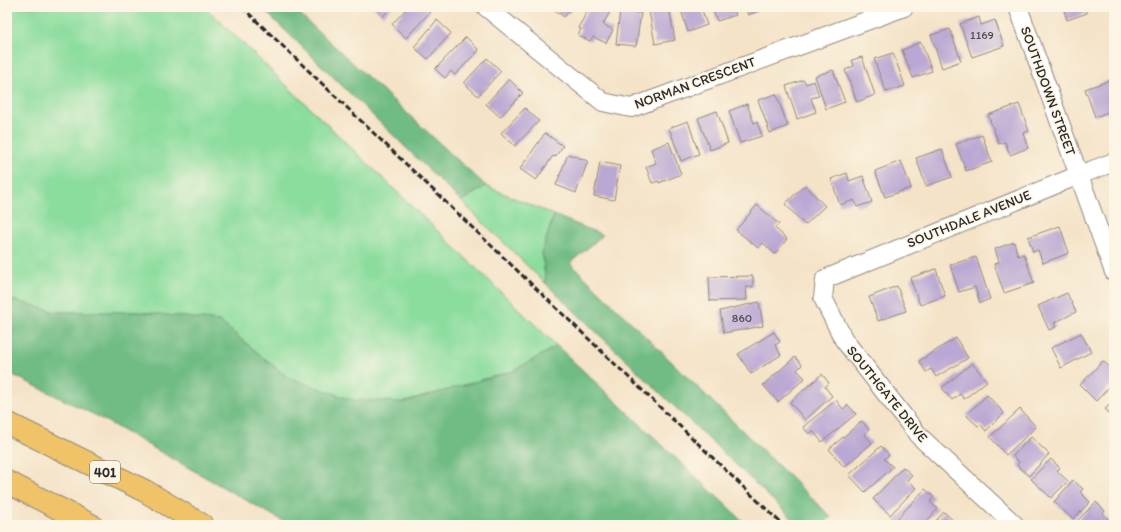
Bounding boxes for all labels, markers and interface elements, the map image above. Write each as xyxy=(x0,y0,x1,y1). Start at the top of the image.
street label: SOUTHDOWN STREET xyxy=(1017,24,1079,158)
house number: 1169 xyxy=(970,28,994,42)
street label: NORMAN CRESCENT xyxy=(632,53,758,113)
street label: SOUTHDALE AVENUE xyxy=(904,186,1034,252)
house number: 860 xyxy=(732,311,752,325)
street label: SOUTHGATE DRIVE xyxy=(843,342,931,446)
road number: 401 xyxy=(90,461,120,483)

